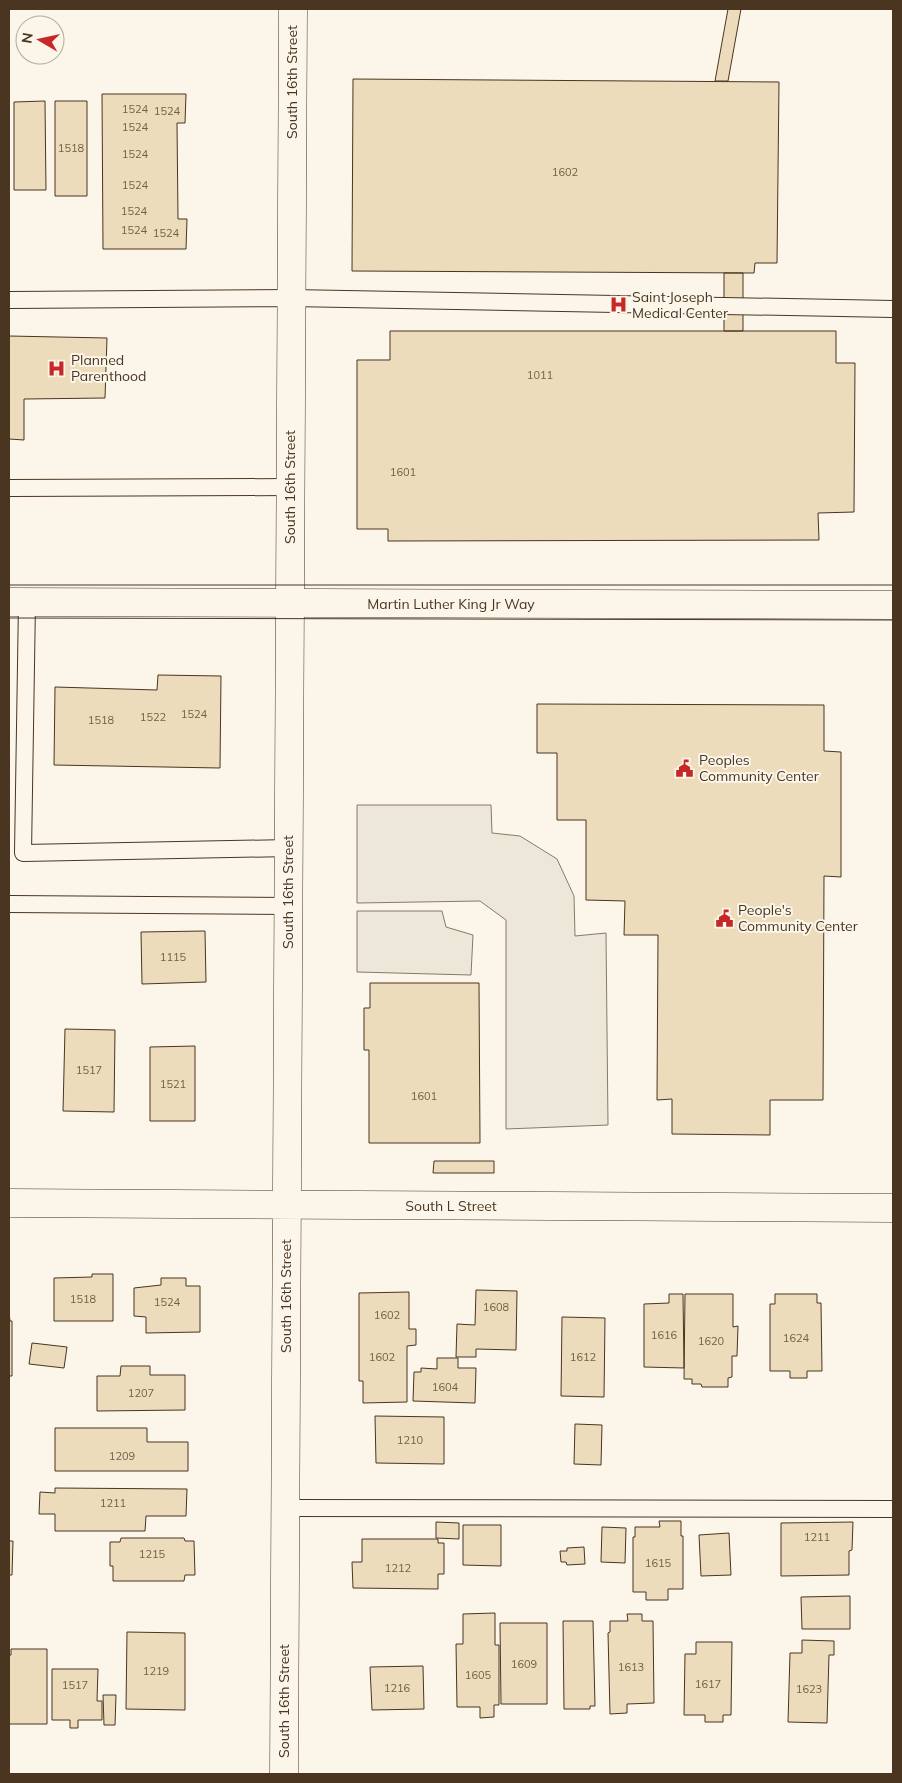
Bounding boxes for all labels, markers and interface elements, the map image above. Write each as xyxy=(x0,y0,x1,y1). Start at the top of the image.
north arrow xyxy=(15,15,65,65)
street label: South 16th Street xyxy=(283,25,301,139)
text: N xyxy=(17,31,37,45)
house number: 1524 xyxy=(122,102,149,116)
house number: 1524 xyxy=(154,104,181,118)
house number: 1524 xyxy=(122,120,149,134)
house number: 1518 xyxy=(58,141,85,155)
house number: 1524 xyxy=(122,147,149,161)
house number: 1602 xyxy=(552,165,579,179)
house number: 1524 xyxy=(122,178,149,192)
house number: 1524 xyxy=(121,204,148,218)
house number: 1524 xyxy=(121,223,148,237)
house number: 1524 xyxy=(153,226,180,240)
place label: Saint Joseph Medical Center xyxy=(632,288,729,322)
hospital icon: Saint Joseph Medical Center xyxy=(608,295,628,315)
place label: Planned Parenthood xyxy=(71,351,146,385)
hospital icon: Planned Parenthood xyxy=(47,358,67,378)
house number: 1011 xyxy=(527,368,553,382)
street label: South 16th Street xyxy=(281,430,299,544)
house number: 1601 xyxy=(390,465,416,479)
street label: Martin Luther King Jr Way xyxy=(367,595,535,613)
house number: 1524 xyxy=(181,707,208,721)
house number: 1522 xyxy=(140,710,167,724)
house number: 1518 xyxy=(88,713,115,727)
place label: Peoples Community Center xyxy=(699,751,820,785)
public building icon: Peoples Community Center xyxy=(675,758,695,778)
street label: South 16th Street xyxy=(279,835,297,949)
place label: People's Community Center xyxy=(738,901,859,935)
public building icon: People's Community Center xyxy=(714,908,734,928)
house number: 1115 xyxy=(160,950,187,964)
house number: 1517 xyxy=(76,1063,102,1077)
house number: 1521 xyxy=(160,1077,186,1091)
house number: 1601 xyxy=(411,1089,437,1103)
street label: South L Street xyxy=(405,1197,497,1215)
street label: South 16th Street xyxy=(277,1239,295,1353)
house number: 1518 xyxy=(70,1292,97,1306)
house number: 1524 xyxy=(154,1295,181,1309)
house number: 1608 xyxy=(483,1300,510,1314)
house number: 1602 xyxy=(374,1308,401,1322)
house number: 1616 xyxy=(651,1328,678,1342)
house number: 1624 xyxy=(783,1331,810,1345)
house number: 1620 xyxy=(698,1334,725,1348)
house number: 1602 xyxy=(369,1350,396,1364)
house number: 1612 xyxy=(570,1350,597,1364)
house number: 1604 xyxy=(432,1380,459,1394)
house number: 1207 xyxy=(128,1386,154,1400)
house number: 1210 xyxy=(397,1433,424,1447)
house number: 1209 xyxy=(109,1449,135,1463)
house number: 1211 xyxy=(100,1496,126,1510)
house number: 1211 xyxy=(804,1530,830,1544)
house number: 1215 xyxy=(139,1547,166,1561)
house number: 1615 xyxy=(645,1556,672,1570)
house number: 1212 xyxy=(385,1561,412,1575)
street label: South 16th Street xyxy=(275,1644,293,1758)
house number: 1609 xyxy=(511,1657,537,1671)
house number: 1613 xyxy=(618,1660,644,1674)
house number: 1219 xyxy=(143,1664,169,1678)
house number: 1605 xyxy=(465,1668,492,1682)
house number: 1617 xyxy=(695,1677,721,1691)
house number: 1517 xyxy=(62,1678,88,1692)
house number: 1216 xyxy=(384,1681,411,1695)
house number: 1623 xyxy=(796,1682,822,1696)

